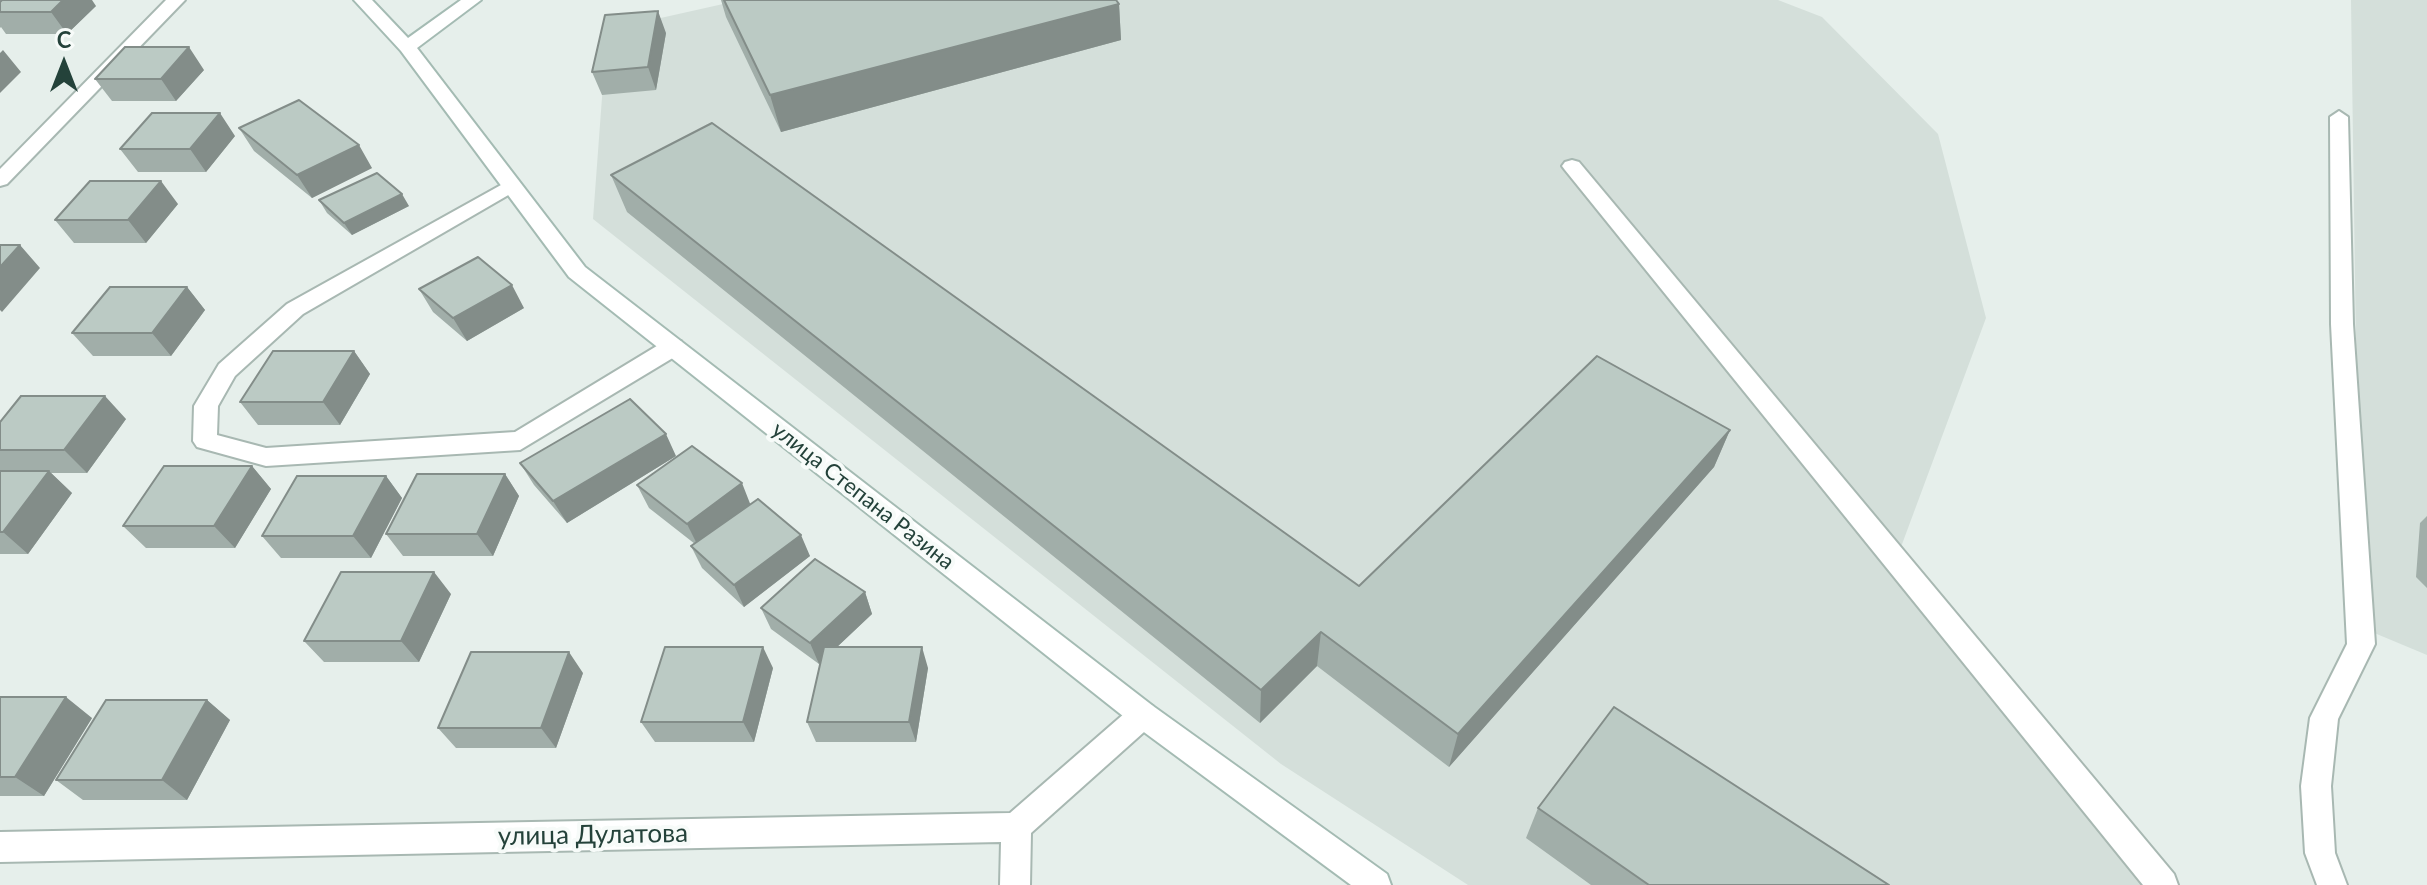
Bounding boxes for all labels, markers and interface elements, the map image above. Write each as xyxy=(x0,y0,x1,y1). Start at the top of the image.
north arrow xyxy=(24,24,104,104)
text: С xyxy=(57,26,71,53)
street label: улица Степана Разина xyxy=(767,417,959,575)
street label: улица Дулатова xyxy=(498,818,688,852)

